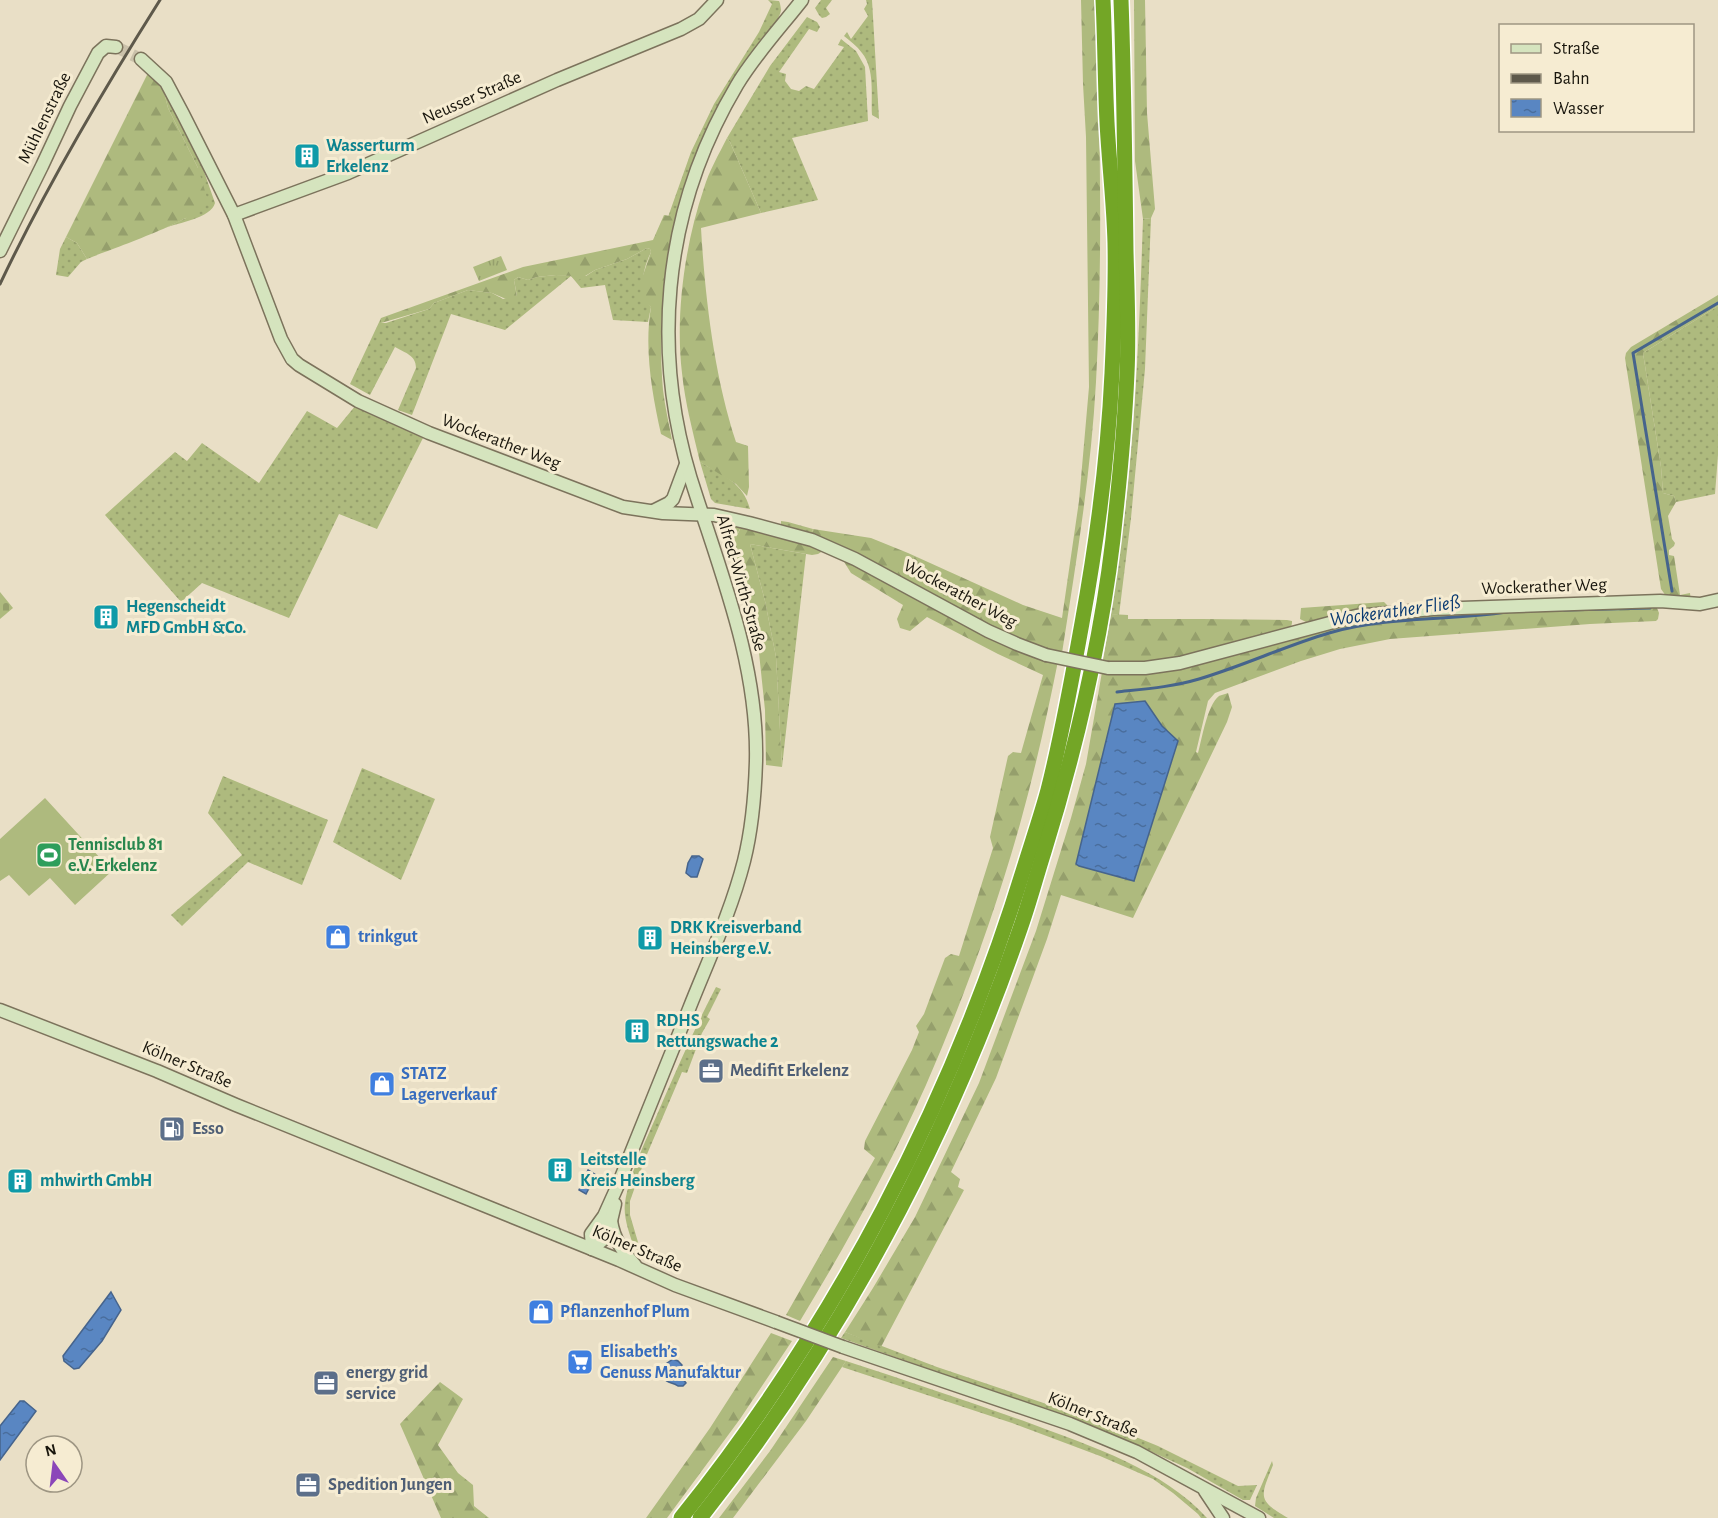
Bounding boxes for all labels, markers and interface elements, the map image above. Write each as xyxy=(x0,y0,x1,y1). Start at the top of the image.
legend xyxy=(1499,24,1694,132)
text: Straße xyxy=(1553,40,1599,58)
street label: Neusser Straße xyxy=(420,68,524,128)
street label: Mühlenstraße xyxy=(15,70,75,166)
text: Bahn xyxy=(1553,70,1589,88)
text: Wasser xyxy=(1553,100,1604,118)
place label: Wasserturm Erkelenz xyxy=(326,137,415,176)
building icon: Wasserturm Erkelenz xyxy=(292,141,322,171)
street label: Wockerather Weg xyxy=(439,411,563,473)
street label: Alfred-Wirth-Straße xyxy=(713,513,769,653)
street label: Wockerather Weg xyxy=(900,557,1020,632)
street label: Wockerather Weg xyxy=(1481,576,1607,598)
water label: Wockerather Fließ xyxy=(1328,592,1462,630)
place label: Hegenscheidt MFD GmbH &Co. xyxy=(126,598,247,637)
building icon: Hegenscheidt MFD GmbH &Co. xyxy=(91,602,121,632)
place label: Tennisclub 81 e.V. Erkelenz xyxy=(68,836,163,875)
sports icon: Tennisclub 81 e.V. Erkelenz xyxy=(34,840,64,870)
place label: DRK Kreisverband Heinsberg e.V. xyxy=(670,919,802,958)
shop icon: trinkgut xyxy=(323,922,353,952)
building icon: DRK Kreisverband Heinsberg e.V. xyxy=(635,923,665,953)
place label: trinkgut xyxy=(358,928,418,946)
place label: RDHS Rettungswache 2 xyxy=(656,1012,779,1051)
building icon: RDHS Rettungswache 2 xyxy=(622,1016,652,1046)
street label: Kölner Straße xyxy=(140,1038,234,1092)
office icon: Medifit Erkelenz xyxy=(696,1056,726,1086)
place label: Medifit Erkelenz xyxy=(730,1062,849,1080)
place label: STATZ Lagerverkauf xyxy=(401,1065,498,1104)
shop icon: STATZ Lagerverkauf xyxy=(367,1069,397,1099)
fuel station icon: Esso xyxy=(157,1114,187,1144)
place label: Esso xyxy=(192,1120,224,1138)
place label: Leitstelle Kreis Heinsberg xyxy=(580,1151,695,1190)
building icon: Leitstelle Kreis Heinsberg xyxy=(545,1155,575,1185)
building icon: mhwirth GmbH xyxy=(5,1166,35,1196)
place label: mhwirth GmbH xyxy=(40,1172,152,1190)
street label: Kölner Straße xyxy=(590,1222,684,1276)
shop icon: Pflanzenhof Plum xyxy=(526,1297,556,1327)
place label: Pflanzenhof Plum xyxy=(560,1303,690,1321)
place label: Elisabeth’s Genuss Manufaktur xyxy=(600,1343,742,1382)
supermarket icon: Elisabeth’s Genuss Manufaktur xyxy=(565,1347,595,1377)
place label: energy grid service xyxy=(346,1364,429,1403)
office icon: energy grid service xyxy=(311,1368,341,1398)
street label: Kölner Straße xyxy=(1045,1389,1141,1441)
north arrow xyxy=(24,1434,84,1494)
text: N xyxy=(43,1441,58,1460)
office icon: Spedition Jungen xyxy=(293,1470,323,1500)
place label: Spedition Jungen xyxy=(328,1476,452,1494)

